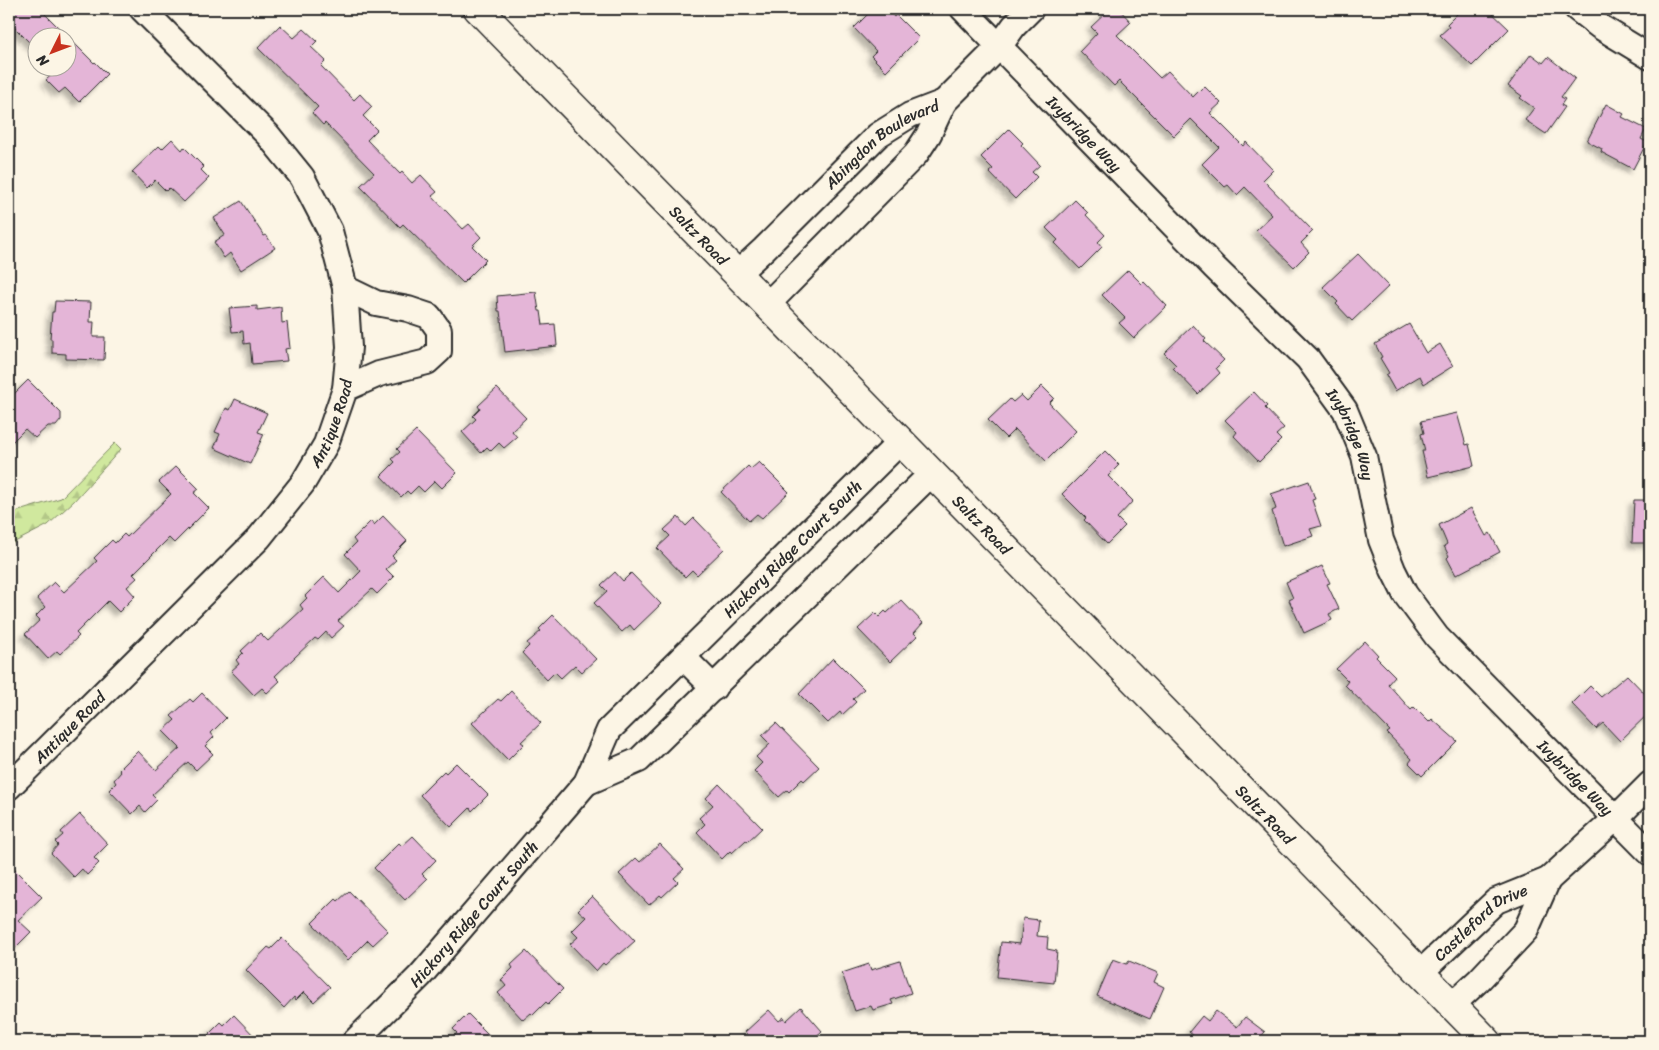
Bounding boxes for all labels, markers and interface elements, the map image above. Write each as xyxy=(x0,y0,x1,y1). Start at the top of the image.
north arrow xyxy=(28,28,78,78)
text: N xyxy=(30,48,56,73)
street label: Ivybridge Way xyxy=(1038,88,1129,180)
street label: Abingdon Boulevard xyxy=(817,91,945,197)
street label: Saltz Road xyxy=(662,198,737,274)
street label: Antique Road xyxy=(301,376,361,474)
street label: Ivybridge Way xyxy=(1318,381,1383,484)
street label: Hickory Ridge Court South xyxy=(716,473,869,625)
street label: Saltz Road xyxy=(945,488,1020,563)
street label: Antique Road xyxy=(26,683,114,771)
street label: Ivybridge Way xyxy=(1529,732,1621,824)
street label: Saltz Road xyxy=(1228,777,1303,853)
street label: Hickory Ridge Court South xyxy=(402,834,546,995)
street label: Castleford Drive xyxy=(1426,876,1532,969)

